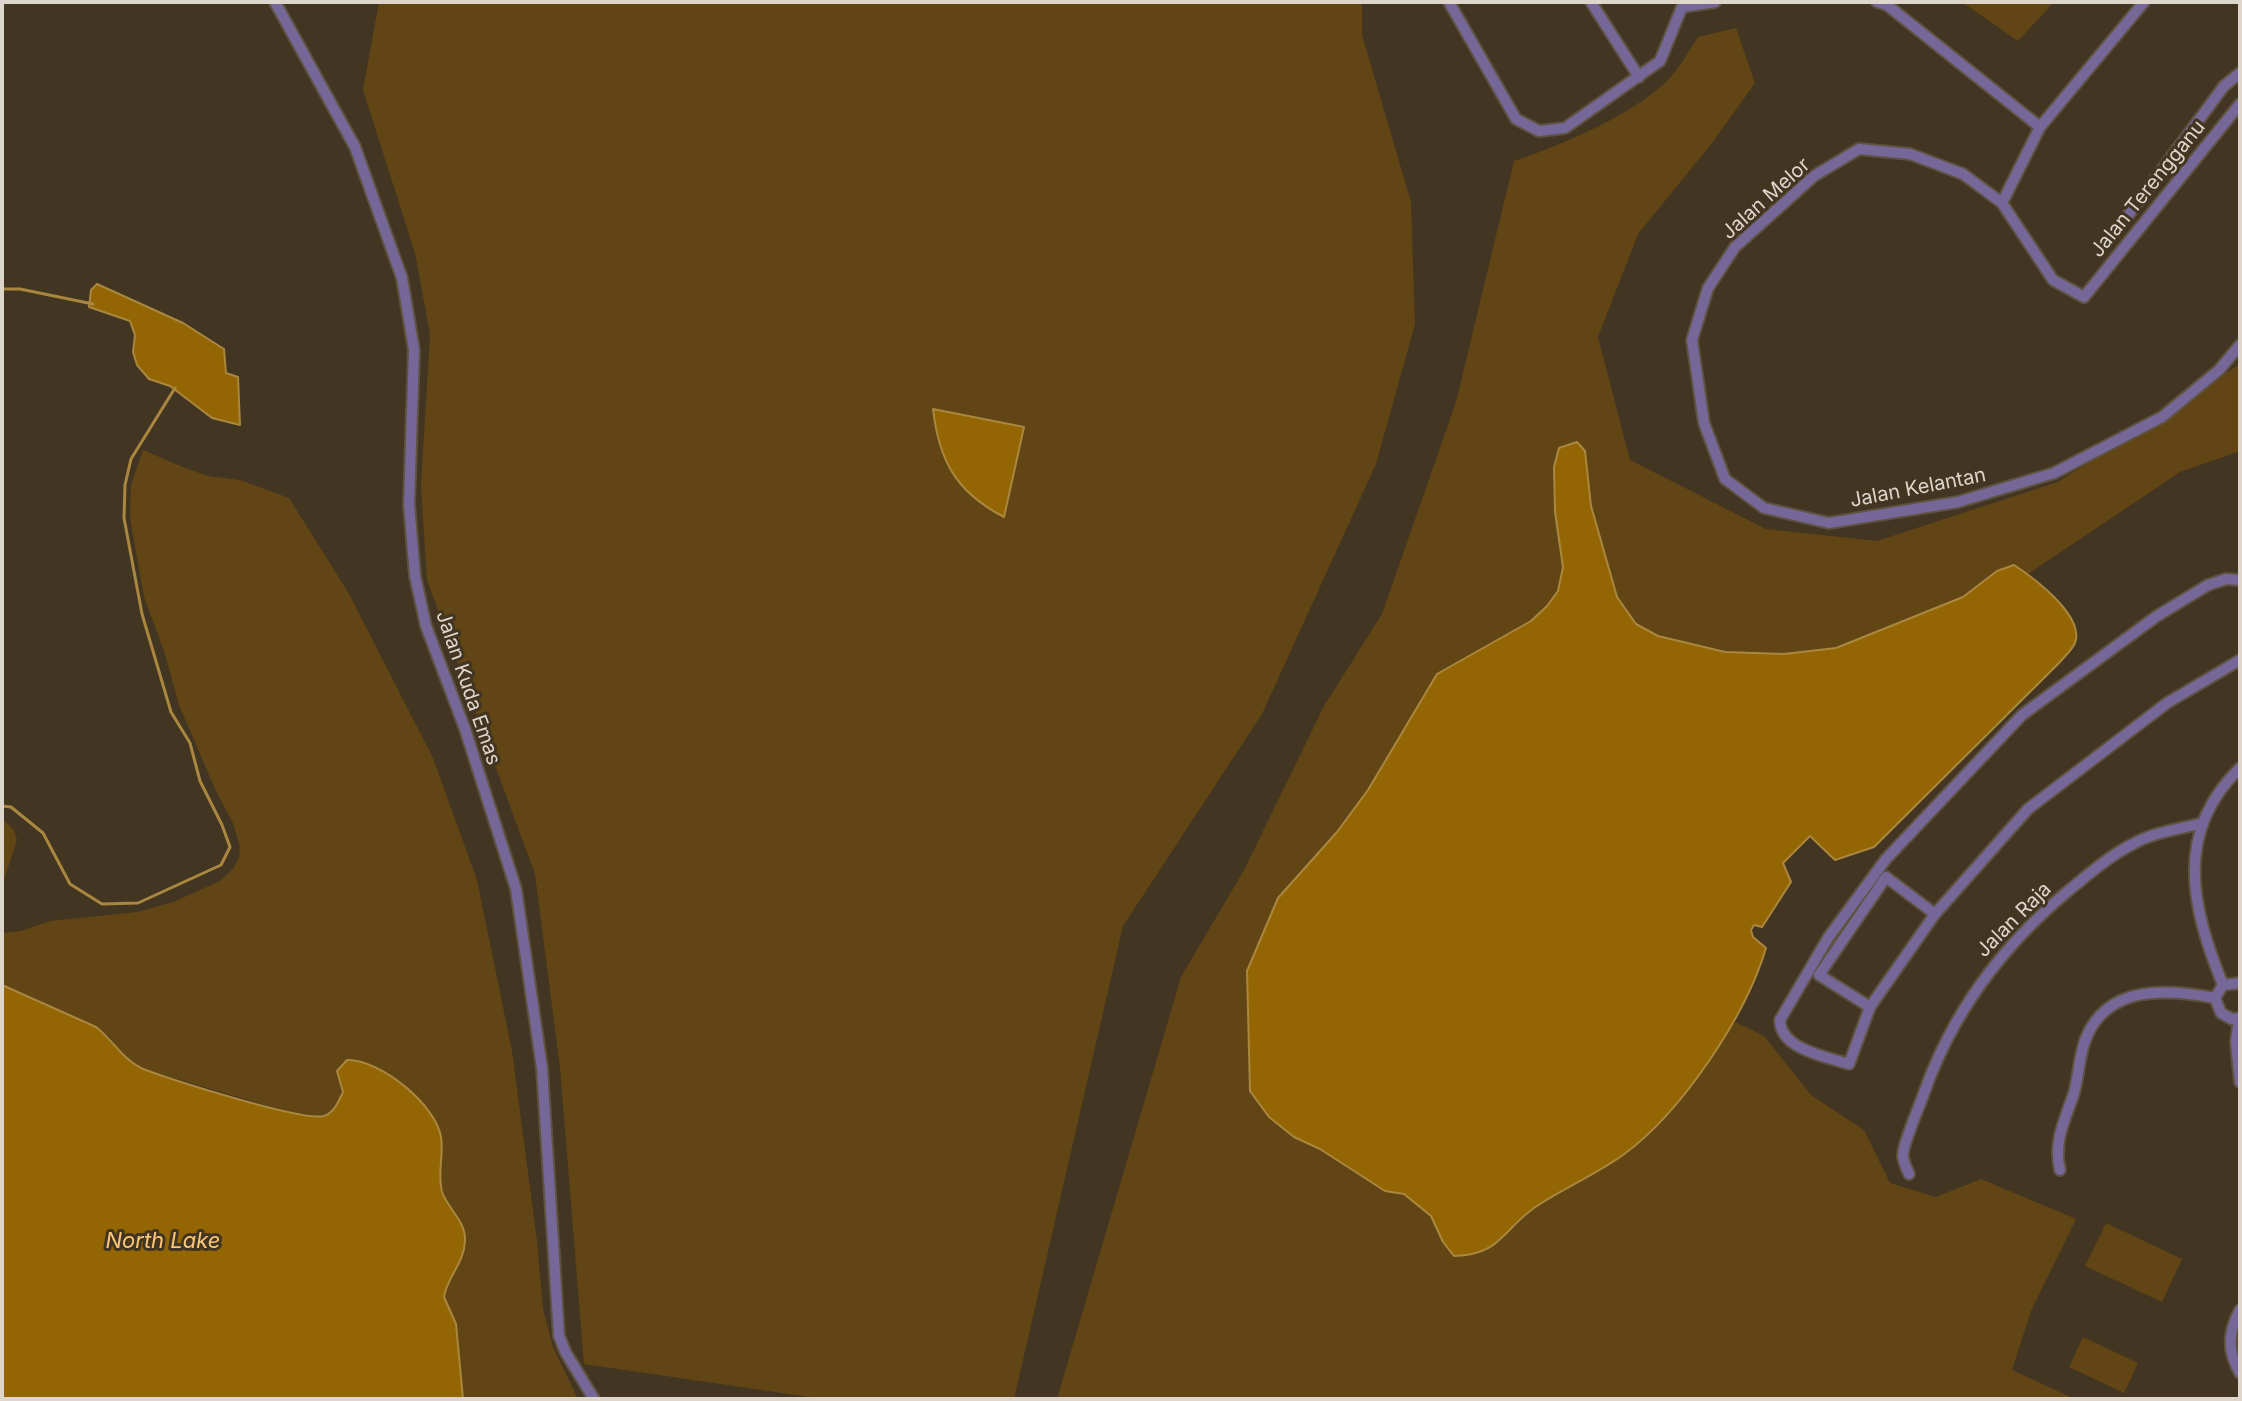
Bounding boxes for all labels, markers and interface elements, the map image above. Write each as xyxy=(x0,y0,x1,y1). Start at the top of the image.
street label: Jalan Terengganu xyxy=(2085,116,2211,262)
street label: Jalan Melor xyxy=(1717,153,1815,245)
street label: Jalan Kelantan xyxy=(1848,463,1988,513)
street label: Jalan Kuda Emas xyxy=(430,608,506,768)
street label: Jalan Raja xyxy=(1971,877,2057,963)
water label: North Lake xyxy=(105,1228,221,1254)

